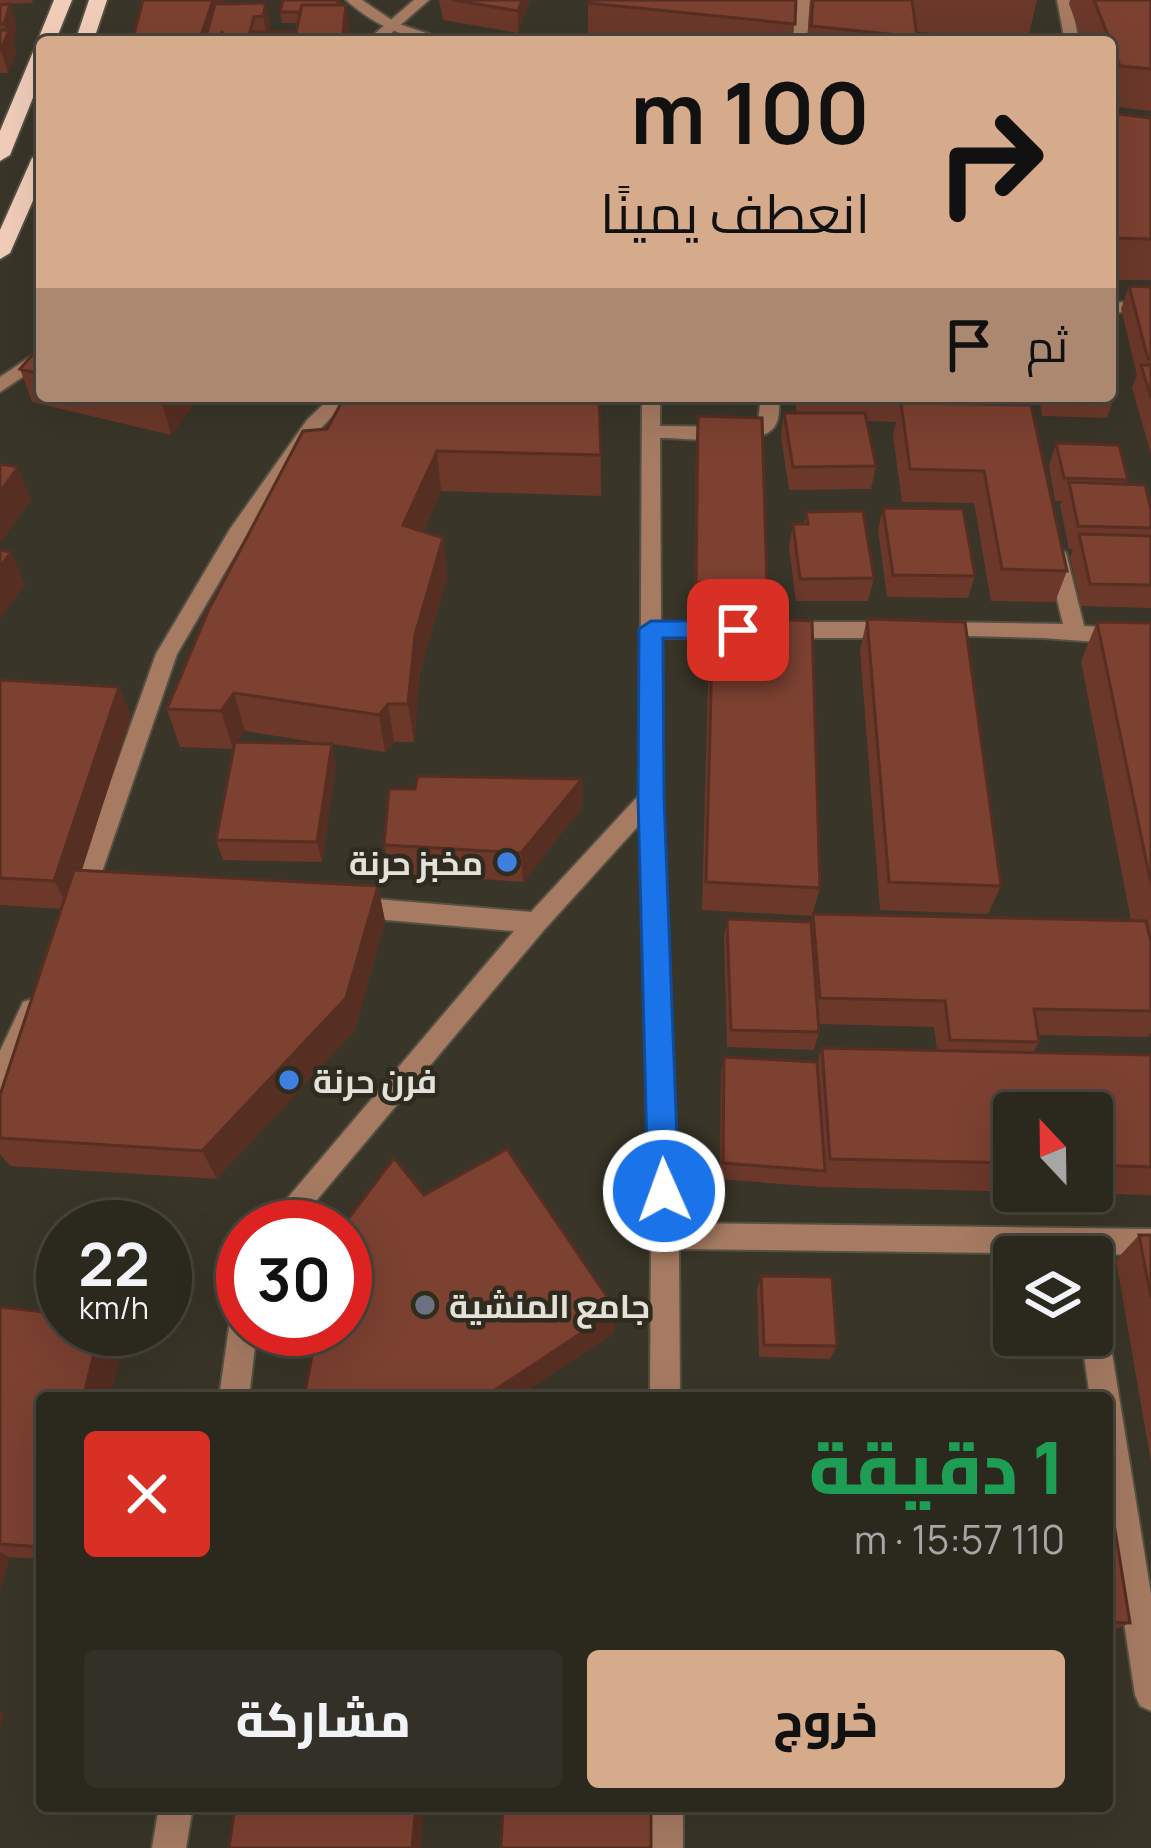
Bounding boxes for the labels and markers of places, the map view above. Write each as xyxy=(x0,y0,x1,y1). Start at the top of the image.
pin xyxy=(687,579,789,681)
place label: مخبز حرنة xyxy=(349,840,483,885)
marker: مخبز حرنة xyxy=(494,849,520,875)
place label: فرن حرنة xyxy=(313,1058,437,1103)
marker: فرن حرنة xyxy=(276,1067,302,1093)
place label: جامع المنشية xyxy=(449,1283,650,1329)
marker: جامع المنشية xyxy=(412,1292,438,1318)

